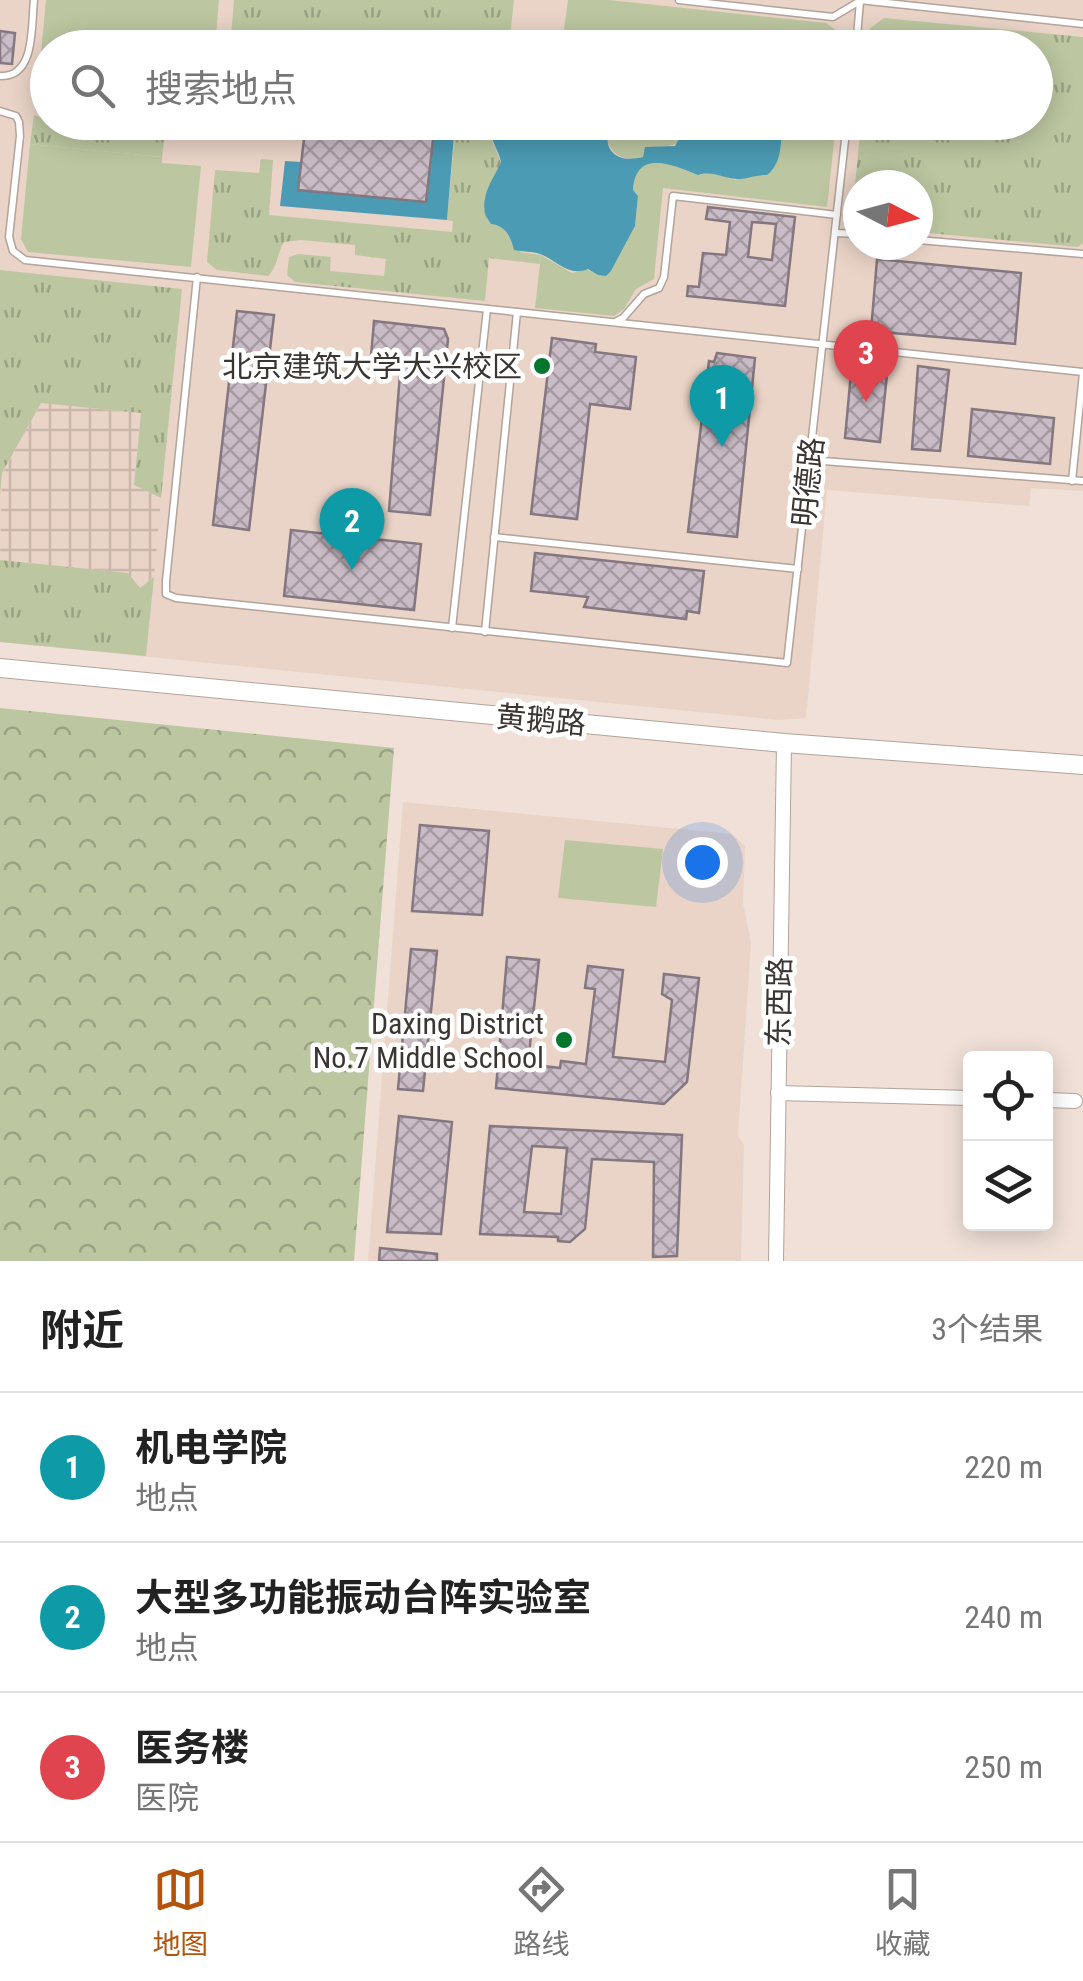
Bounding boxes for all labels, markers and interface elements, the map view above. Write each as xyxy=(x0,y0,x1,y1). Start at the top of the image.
search box xyxy=(30,30,1053,140)
icon: search xyxy=(65,58,120,113)
text: 搜索地点 xyxy=(145,67,297,111)
north arrow xyxy=(843,170,933,260)
pin: 3 xyxy=(834,320,898,402)
place label: 北京建筑大学大兴校区 xyxy=(222,349,522,384)
marker: 北京建筑大学大兴校区 xyxy=(531,355,553,377)
pin: 1 xyxy=(690,364,754,447)
street label: 明德路 xyxy=(786,435,830,529)
pin: 2 xyxy=(320,488,384,570)
street label: 黄鹅路 xyxy=(495,699,587,741)
your location xyxy=(677,837,728,888)
street label: 东西路 xyxy=(761,957,797,1047)
place label: Daxing District No.7 Middle School xyxy=(313,1006,544,1075)
marker: Daxing District No.7 Middle School xyxy=(553,1029,575,1051)
map controls xyxy=(963,1051,1053,1231)
button: locate xyxy=(963,1051,1053,1141)
button: layers xyxy=(963,1141,1053,1231)
text: 附近 xyxy=(40,1306,124,1355)
text: 3个结果 xyxy=(931,1310,1043,1348)
text: 机电学院 xyxy=(135,1426,287,1470)
text: 1 xyxy=(64,1448,81,1486)
text: 220 m xyxy=(964,1448,1043,1486)
text: 地点 xyxy=(135,1479,199,1517)
text: 大型多功能振动台阵实验室 xyxy=(135,1576,591,1620)
text: 2 xyxy=(64,1598,81,1636)
text: 240 m xyxy=(964,1598,1043,1636)
text: 地点 xyxy=(135,1629,199,1667)
text: 医务楼 xyxy=(135,1726,249,1770)
text: 3 xyxy=(64,1748,81,1786)
text: 250 m xyxy=(964,1748,1043,1786)
text: 医院 xyxy=(135,1779,199,1817)
tab: 地图 xyxy=(152,1862,209,1962)
tab: 路线 xyxy=(513,1862,570,1962)
tab: 收藏 xyxy=(874,1862,931,1962)

